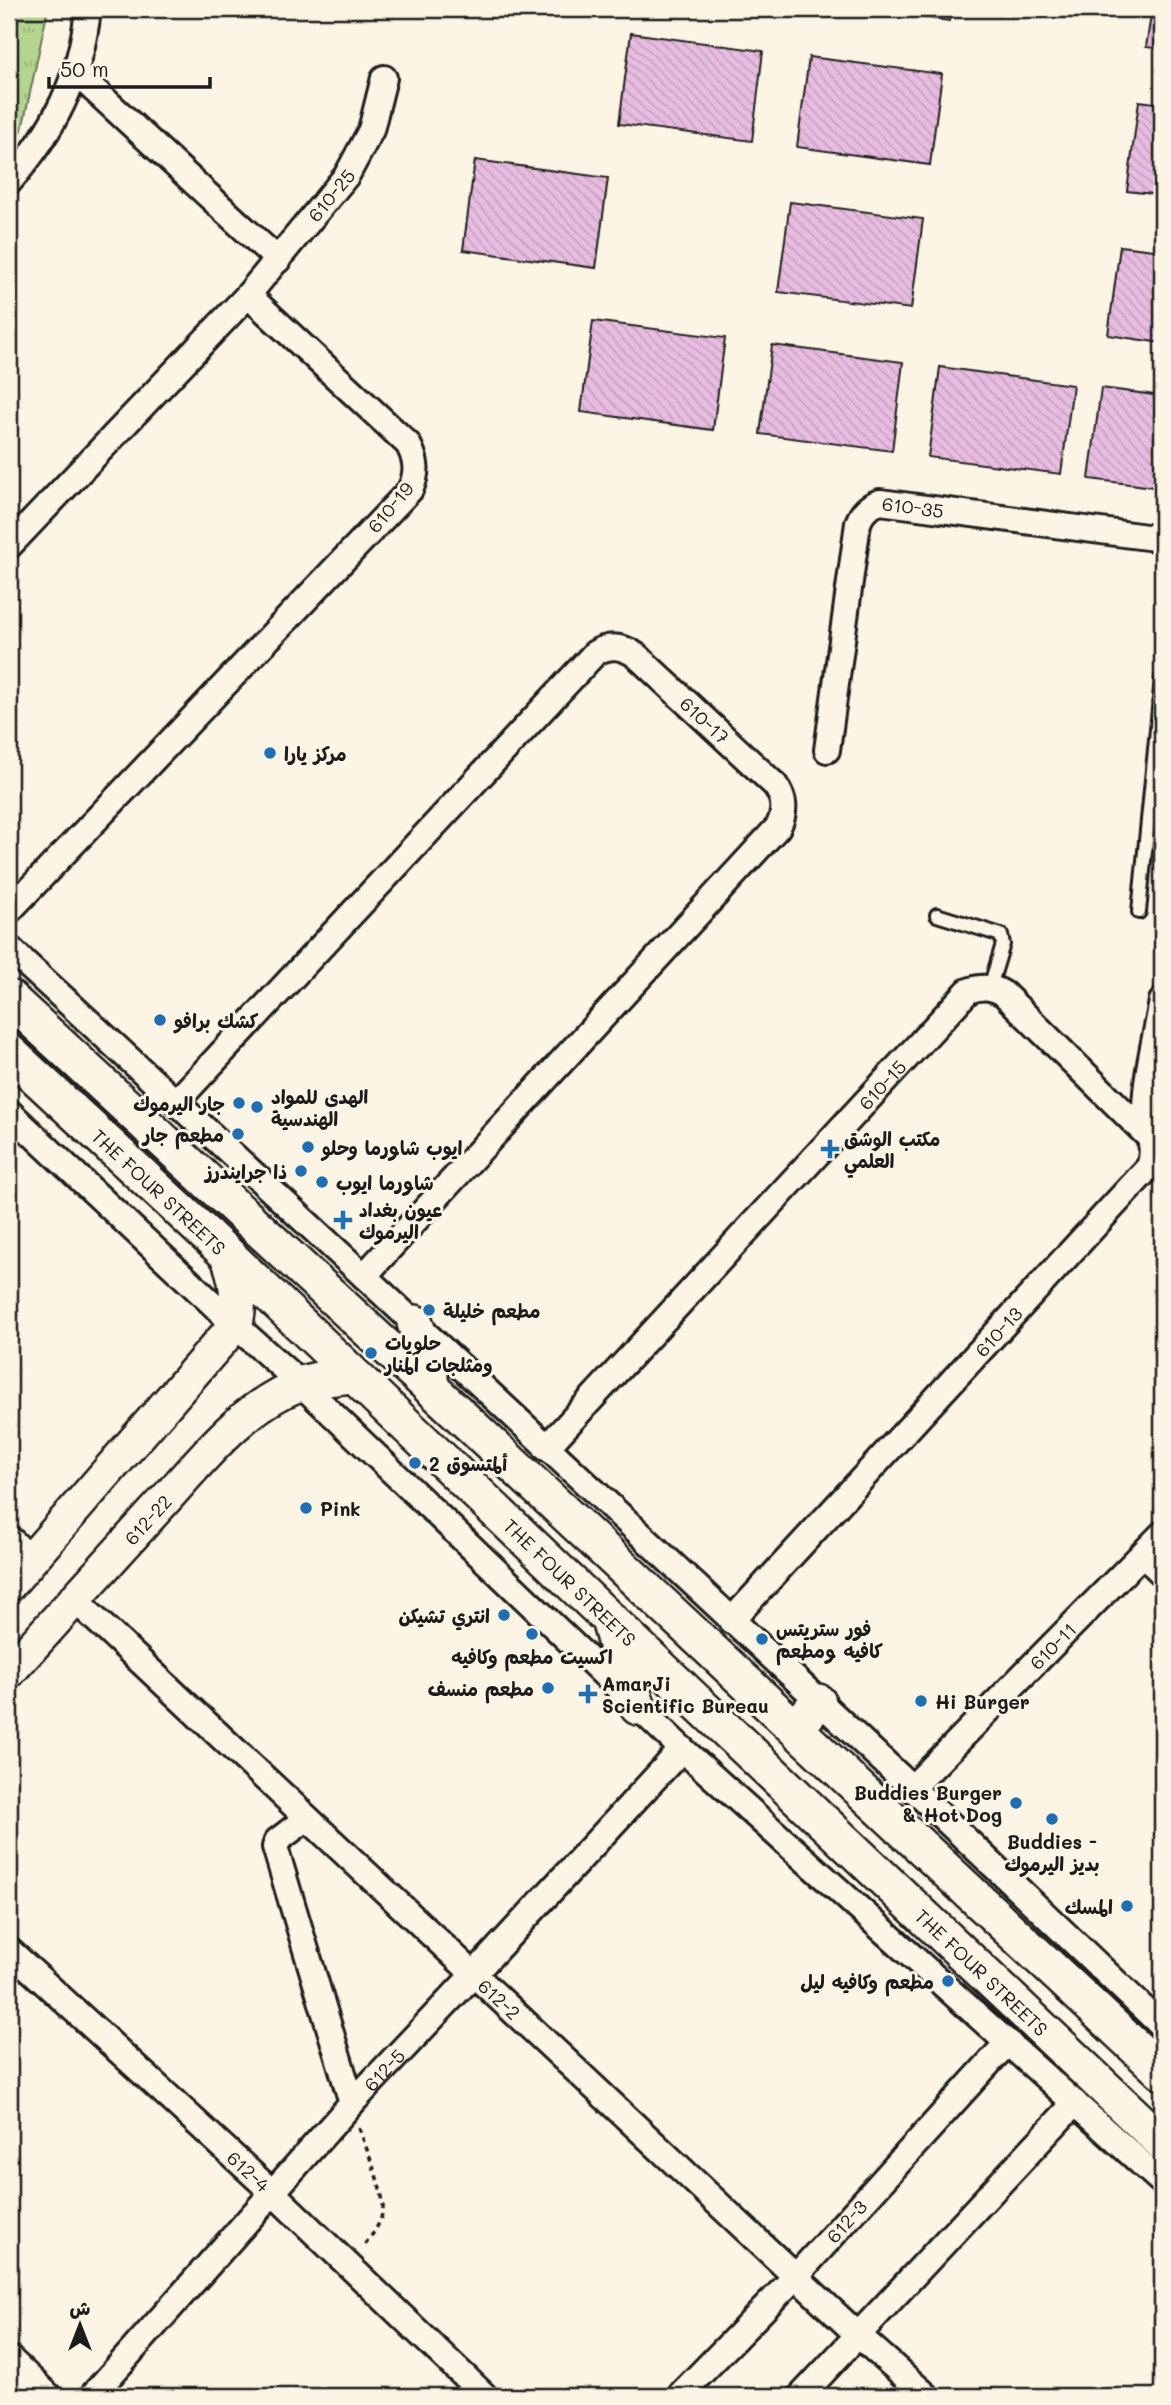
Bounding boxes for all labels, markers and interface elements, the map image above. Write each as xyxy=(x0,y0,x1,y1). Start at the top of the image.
scale bar xyxy=(49,46,210,90)
text: 50 m xyxy=(60,55,109,82)
street label: 610-25 xyxy=(302,163,360,226)
street label: 610-19 xyxy=(361,476,419,538)
street label: 610-35 xyxy=(881,490,945,523)
street label: 610-17 xyxy=(675,690,735,749)
place label: مركز يارا xyxy=(284,741,347,766)
marker: مركز يارا xyxy=(262,745,278,761)
place label: كشك برافو xyxy=(173,1008,259,1034)
marker: كشك برافو xyxy=(152,1012,168,1028)
street label: 610-15 xyxy=(853,1054,911,1115)
place label: الهدى للمواد الهندسية xyxy=(271,1084,369,1131)
place label: جار اليرموك xyxy=(133,1091,225,1118)
marker: جار اليرموك xyxy=(231,1095,247,1111)
marker: الهدى للمواد الهندسية xyxy=(249,1099,265,1115)
place label: مطعم جار xyxy=(141,1122,224,1150)
street label: THE FOUR STREETS xyxy=(87,1123,232,1260)
marker: مطعم جار xyxy=(230,1126,246,1142)
place label: مكتب الوشق العلمي xyxy=(844,1126,940,1178)
place label: ايوب شاورما وحلو xyxy=(320,1135,463,1162)
marker: ايوب شاورما وحلو xyxy=(300,1139,316,1155)
marker: مكتب الوشق العلمي xyxy=(822,1141,838,1157)
place label: ذا جرايندرز xyxy=(203,1159,287,1184)
marker: ذا جرايندرز xyxy=(293,1163,309,1179)
place label: شاورما ايوب xyxy=(336,1170,434,1196)
marker: شاورما ايوب xyxy=(314,1174,330,1190)
place label: عيون بغداد اليرموك xyxy=(359,1197,442,1246)
marker: عيون بغداد اليرموك xyxy=(333,1210,353,1230)
place label: مطعم خليلة xyxy=(443,1298,541,1326)
street label: 610-13 xyxy=(969,1301,1027,1361)
marker: مطعم خليلة xyxy=(421,1302,437,1318)
place label: حلويات ومثلجات المنار xyxy=(383,1330,493,1377)
marker: حلويات ومثلجات المنار xyxy=(363,1345,379,1361)
place label: ألمتسوق 2 xyxy=(429,1451,508,1477)
marker: ألمتسوق 2 xyxy=(407,1455,423,1471)
street label: 612-22 xyxy=(118,1489,177,1550)
place label: Pink xyxy=(320,1496,361,1521)
marker: Pink xyxy=(298,1500,314,1516)
street label: THE FOUR STREETS xyxy=(499,1513,642,1651)
place label: انتري تشيكن xyxy=(398,1603,490,1631)
marker: انتري تشيكن xyxy=(496,1607,512,1623)
place label: فور ستريتس كافيه ومطعم xyxy=(776,1616,883,1666)
street label: 610-11 xyxy=(1023,1616,1081,1674)
marker: اكسيت مطعم وكافيه xyxy=(524,1626,540,1642)
marker: فور ستريتس كافيه ومطعم xyxy=(754,1631,770,1647)
place label: اكسيت مطعم وكافيه xyxy=(451,1644,613,1672)
place label: AmarJi Scientific Bureau xyxy=(602,1671,769,1718)
place label: مطعم منسف xyxy=(428,1676,534,1704)
marker: مطعم منسف xyxy=(540,1680,556,1696)
marker: AmarJi Scientific Bureau xyxy=(580,1686,596,1702)
place label: Hi Burger xyxy=(935,1689,1030,1714)
marker: Hi Burger xyxy=(913,1693,929,1709)
place label: Buddies Burger & Hot Dog xyxy=(854,1780,1002,1827)
marker: Buddies Burger & Hot Dog xyxy=(1008,1795,1024,1811)
marker: Buddies - بديز اليرموك xyxy=(1044,1811,1060,1827)
place label: Buddies - بديز اليرموك xyxy=(1004,1829,1100,1878)
place label: المسك xyxy=(1065,1894,1113,1919)
marker: المسك xyxy=(1119,1898,1135,1914)
street label: THE FOUR STREETS xyxy=(910,1903,1054,2041)
place label: مطعم وكافيه ليل xyxy=(800,1969,934,1997)
street label: 612-2 xyxy=(473,1973,526,2025)
marker: مطعم وكافيه ليل xyxy=(940,1973,956,1989)
street label: 612-5 xyxy=(358,2043,410,2096)
street label: 612-4 xyxy=(222,2145,276,2197)
street label: 612-3 xyxy=(820,2194,872,2248)
north arrow xyxy=(46,2290,116,2360)
text: ش xyxy=(70,2295,91,2320)

